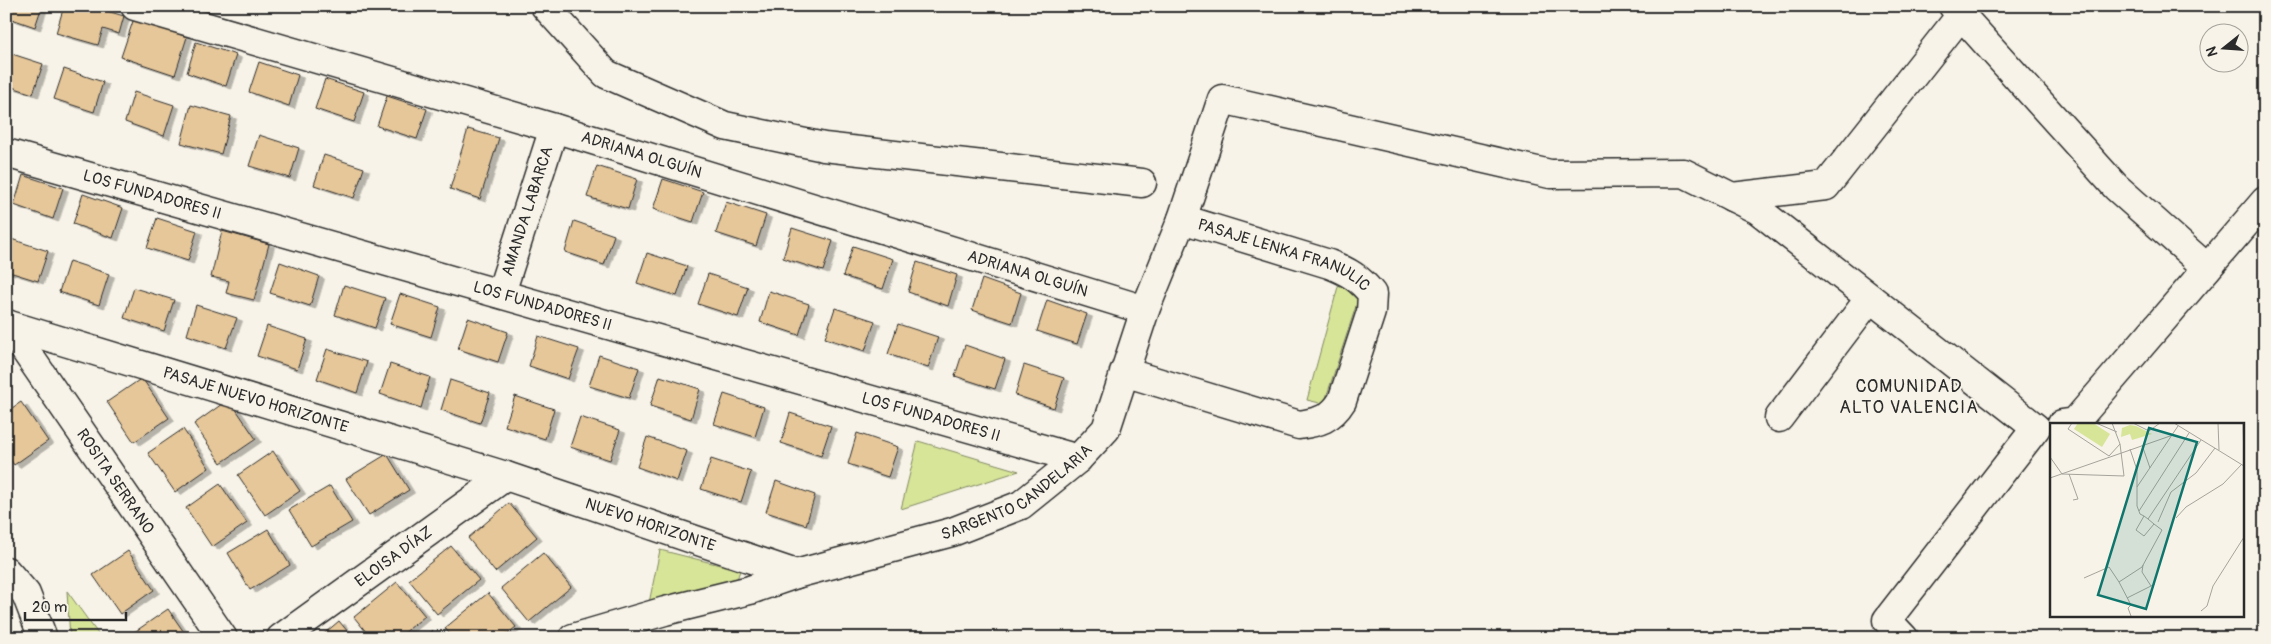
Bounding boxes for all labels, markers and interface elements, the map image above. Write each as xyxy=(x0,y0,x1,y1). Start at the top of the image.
north arrow xyxy=(2198,22,2248,72)
text: N xyxy=(2203,45,2222,59)
street label: ADRIANA OLGUÍN xyxy=(579,127,704,183)
street label: AMANDA LABARCA xyxy=(497,144,557,278)
street label: LOS FUNDADORES II xyxy=(81,165,224,224)
street label: PASAJE LENKA FRANULIC xyxy=(1195,214,1375,296)
street label: ADRIANA OLGUÍN xyxy=(965,246,1090,302)
street label: LOS FUNDADORES II xyxy=(471,277,614,335)
street label: PASAJE NUEVO HORIZONTE xyxy=(161,362,351,438)
district label: COMUNIDAD ALTO VALENCIA xyxy=(1839,375,1979,419)
street label: LOS FUNDADORES II xyxy=(859,388,1003,446)
inset map xyxy=(2050,423,2244,616)
street label: ROSITA SERRANO xyxy=(72,425,158,538)
street label: SARGENTO CANDELARIA xyxy=(939,440,1096,545)
street label: NUEVO HORIZONTE xyxy=(583,494,718,556)
street label: ELOISA DÍAZ xyxy=(351,522,437,592)
scale bar xyxy=(25,589,126,621)
text: 20 m xyxy=(32,598,67,617)

